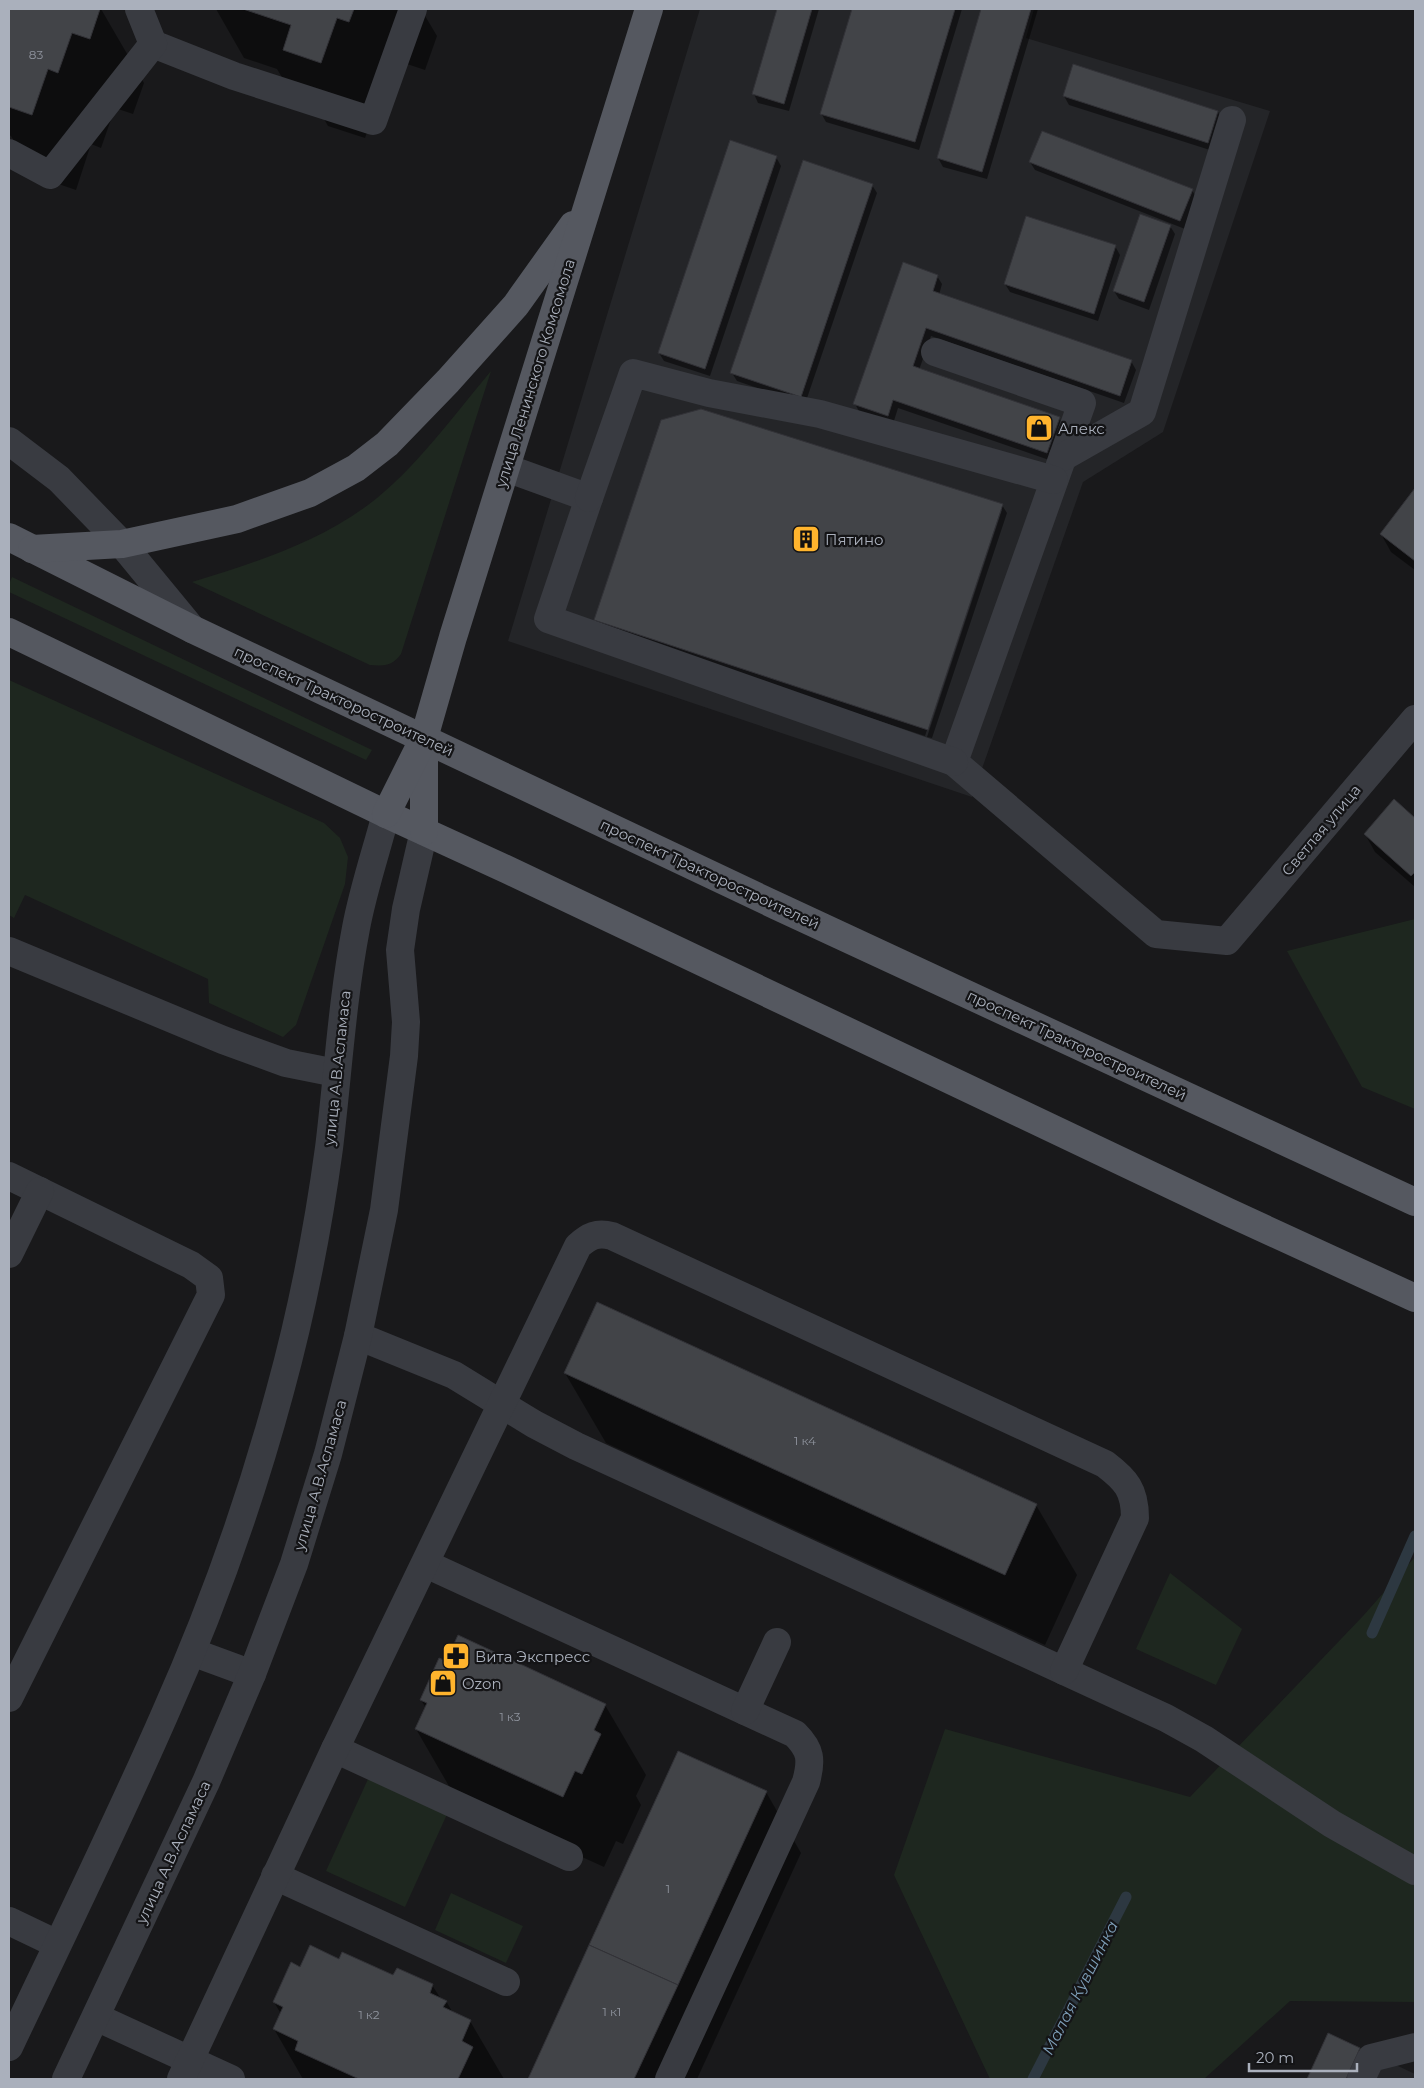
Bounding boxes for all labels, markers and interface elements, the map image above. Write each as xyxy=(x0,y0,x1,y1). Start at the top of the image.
house number: 83 xyxy=(29,47,43,62)
street label: улица Ленинского Комсомола xyxy=(491,256,579,491)
shop icon: Алекс xyxy=(1024,413,1054,443)
place label: Алекс xyxy=(1058,419,1105,438)
building icon: Пятино xyxy=(791,524,821,554)
place label: Пятино xyxy=(825,530,884,549)
street label: проспект Тракторостроителей xyxy=(231,642,457,760)
street label: Светлая улица xyxy=(1277,780,1365,880)
street label: проспект Тракторостроителей xyxy=(597,815,823,933)
street label: проспект Тракторостроителей xyxy=(964,986,1190,1104)
street label: улица А.В.Асламаса xyxy=(319,990,355,1147)
street label: улица А.В.Асламаса xyxy=(289,1398,351,1553)
house number: 1 к4 xyxy=(794,1433,816,1448)
pharmacy icon: Вита Экспресс xyxy=(441,1641,471,1671)
place label: Вита Экспресс xyxy=(475,1647,590,1666)
shop icon: Ozon xyxy=(428,1668,458,1698)
place label: Ozon xyxy=(462,1674,502,1693)
house number: 1 к3 xyxy=(499,1709,521,1724)
street label: улица А.В.Асламаса xyxy=(131,1777,215,1928)
house number: 1 xyxy=(666,1881,670,1896)
water label: Малая Кувшинка xyxy=(1038,1918,1122,2058)
house number: 1 к1 xyxy=(603,2004,621,2019)
house number: 1 к2 xyxy=(358,2007,380,2022)
scale bar xyxy=(1249,2040,1356,2072)
text: 20 m xyxy=(1256,2048,1294,2067)

